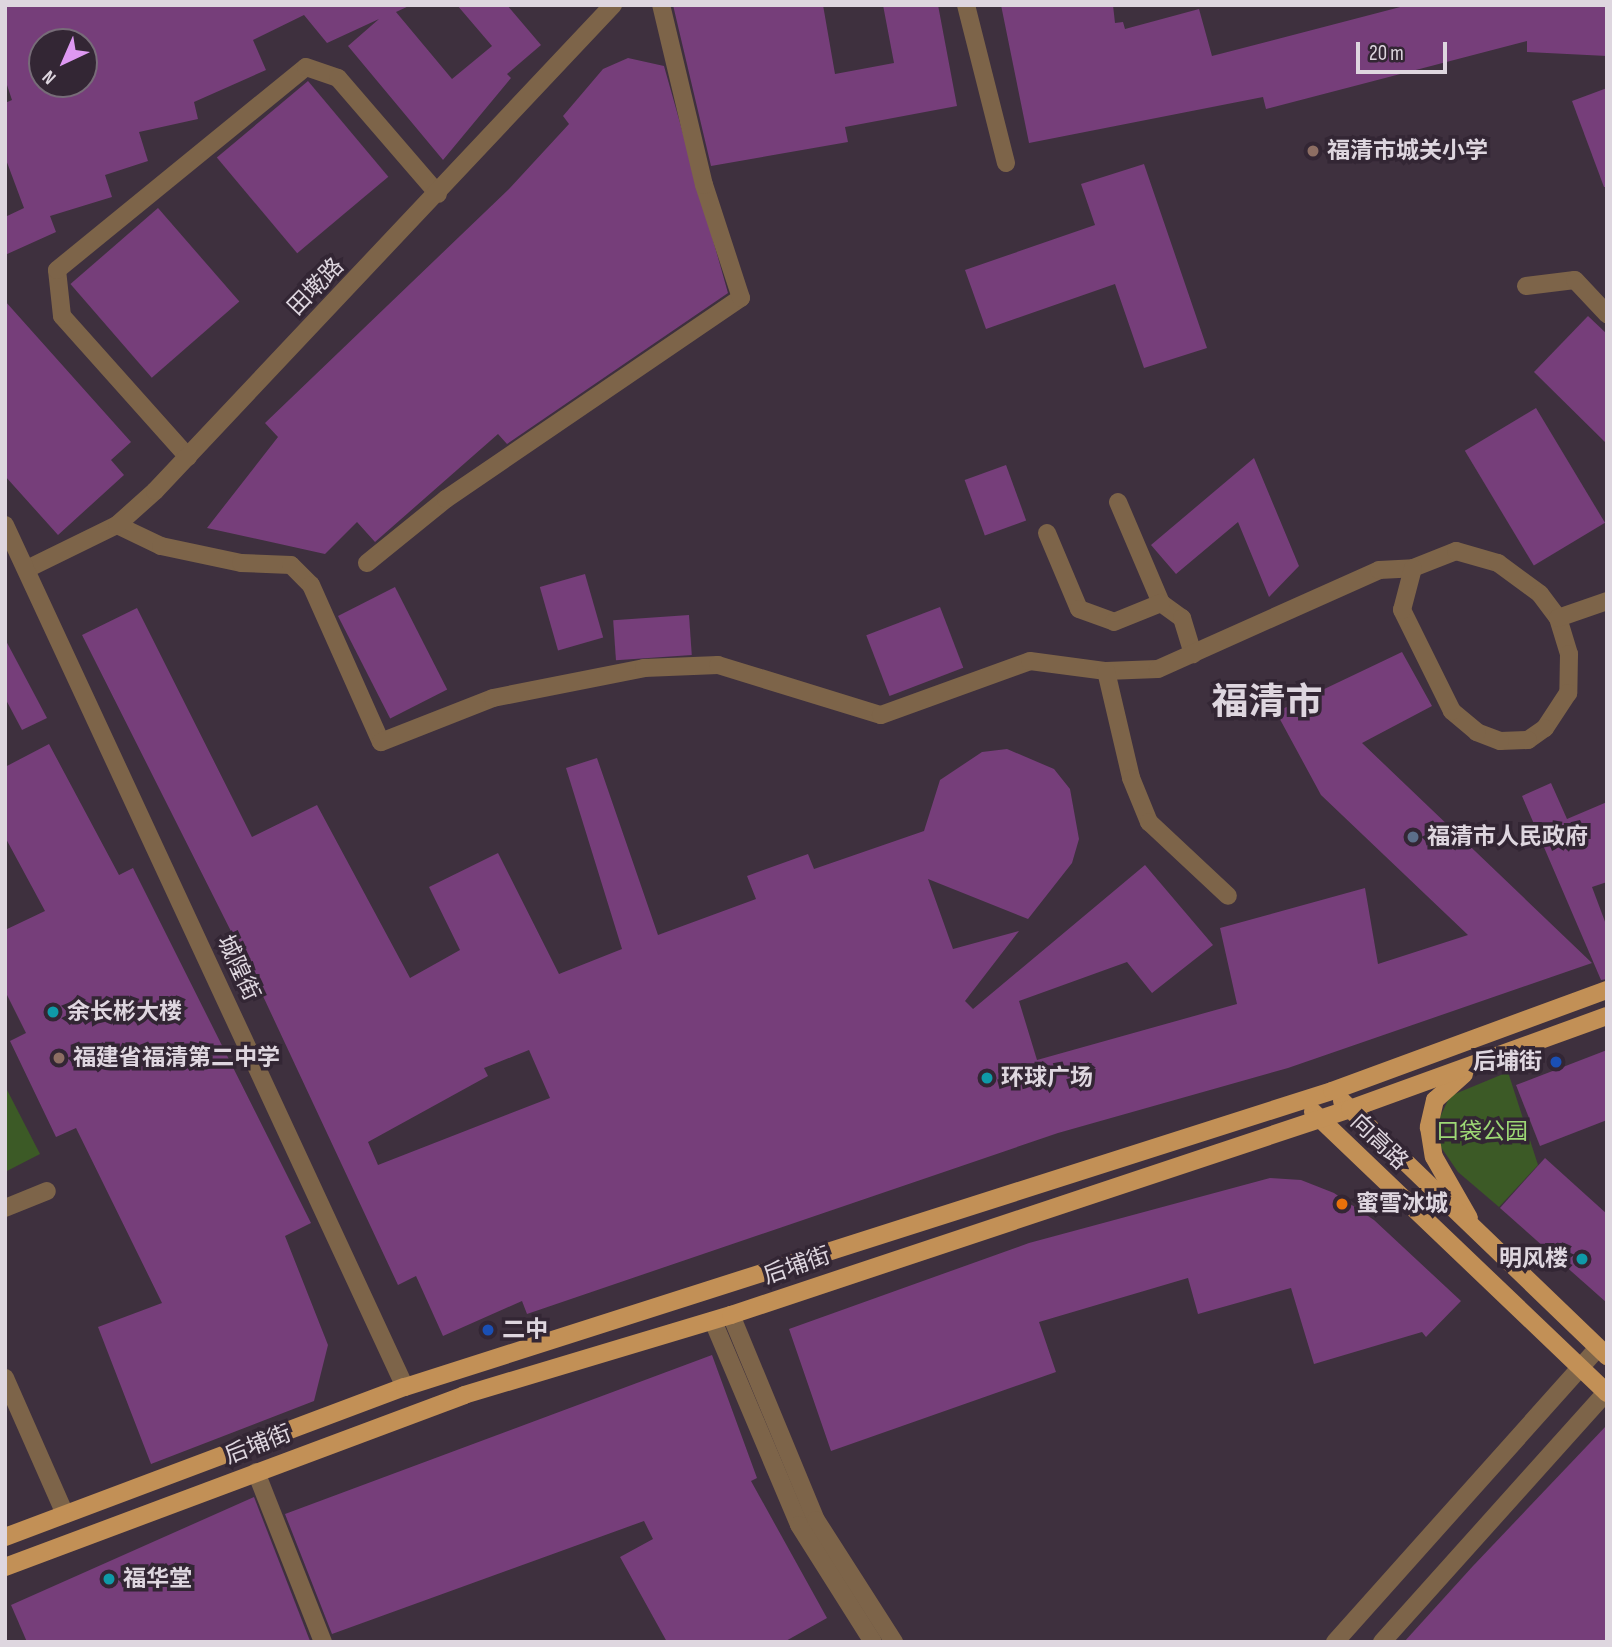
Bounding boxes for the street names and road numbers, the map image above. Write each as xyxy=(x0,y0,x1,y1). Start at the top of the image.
street label: 田墘路 xyxy=(282,253,350,321)
street label: 城隍街 xyxy=(211,931,265,1005)
street label: 向高路 xyxy=(1345,1108,1413,1176)
street label: 后埔街 xyxy=(760,1242,834,1290)
street label: 后埔街 xyxy=(221,1420,295,1470)

